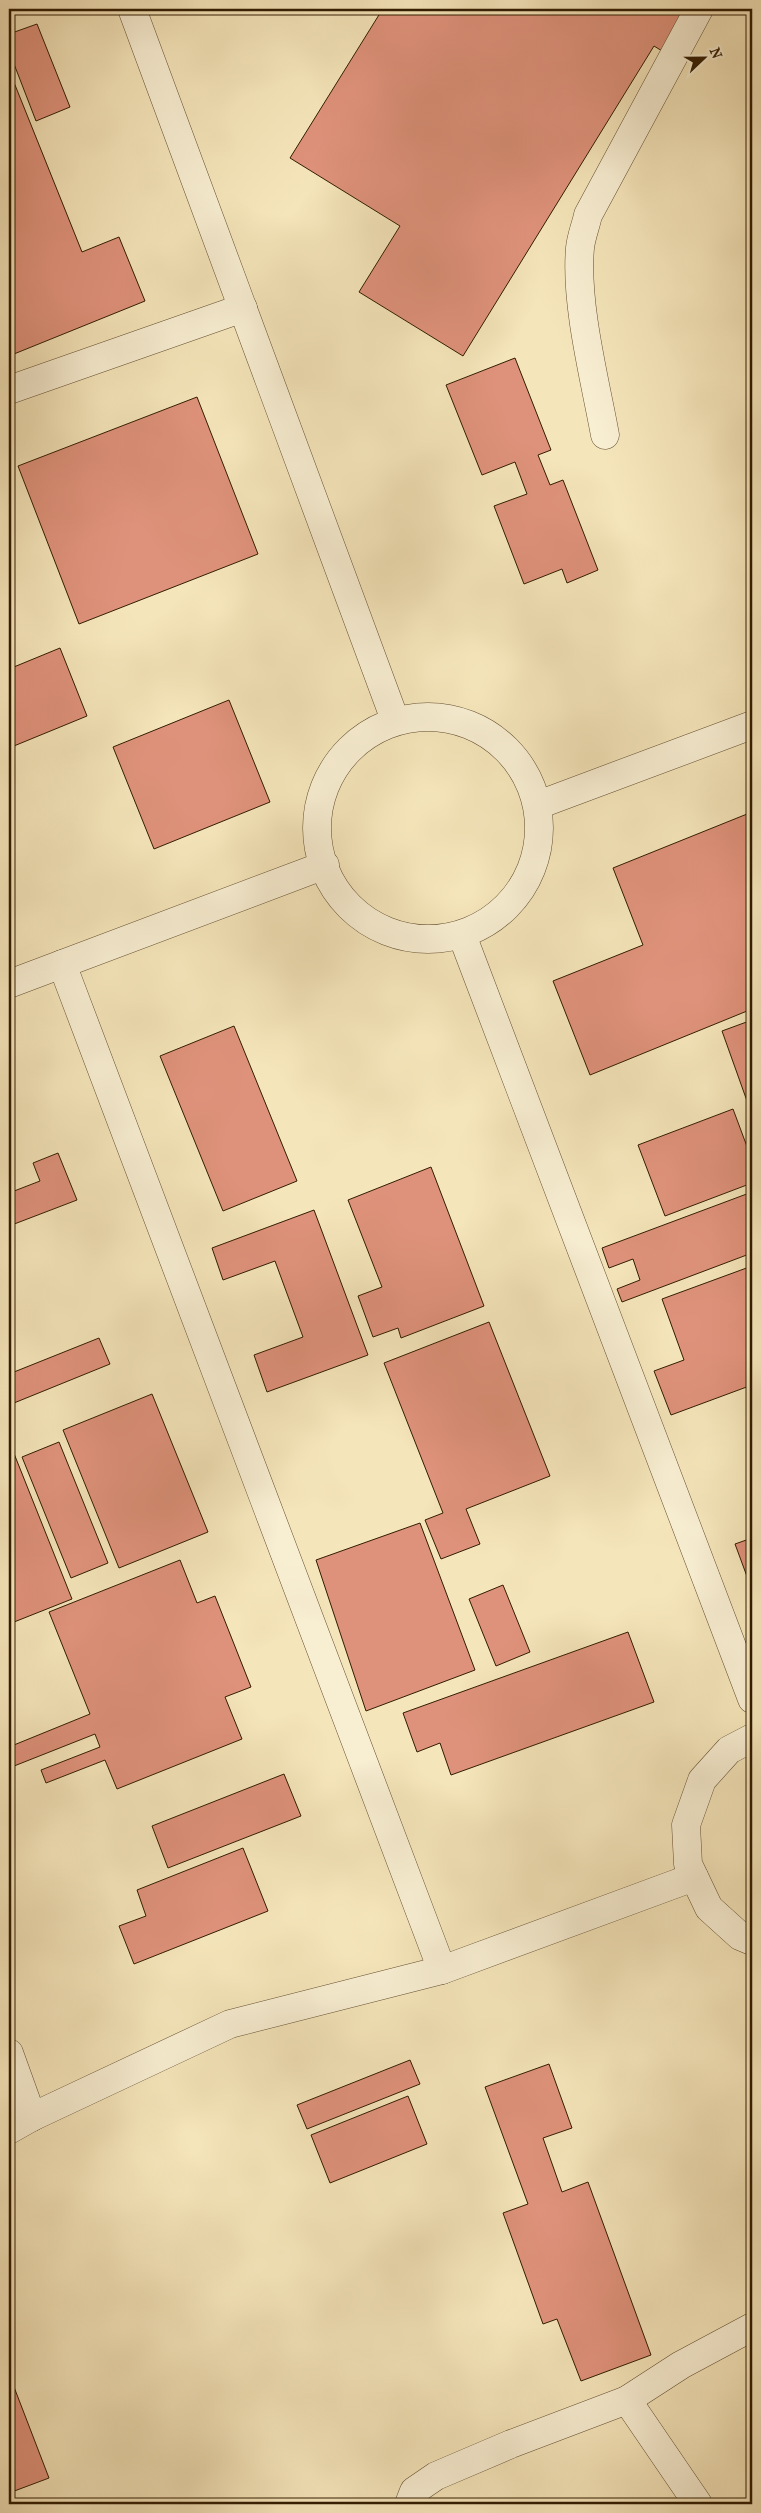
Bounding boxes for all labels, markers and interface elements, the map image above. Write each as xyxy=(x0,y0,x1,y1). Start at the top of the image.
north arrow xyxy=(678,32,728,82)
text: N xyxy=(706,45,726,62)

